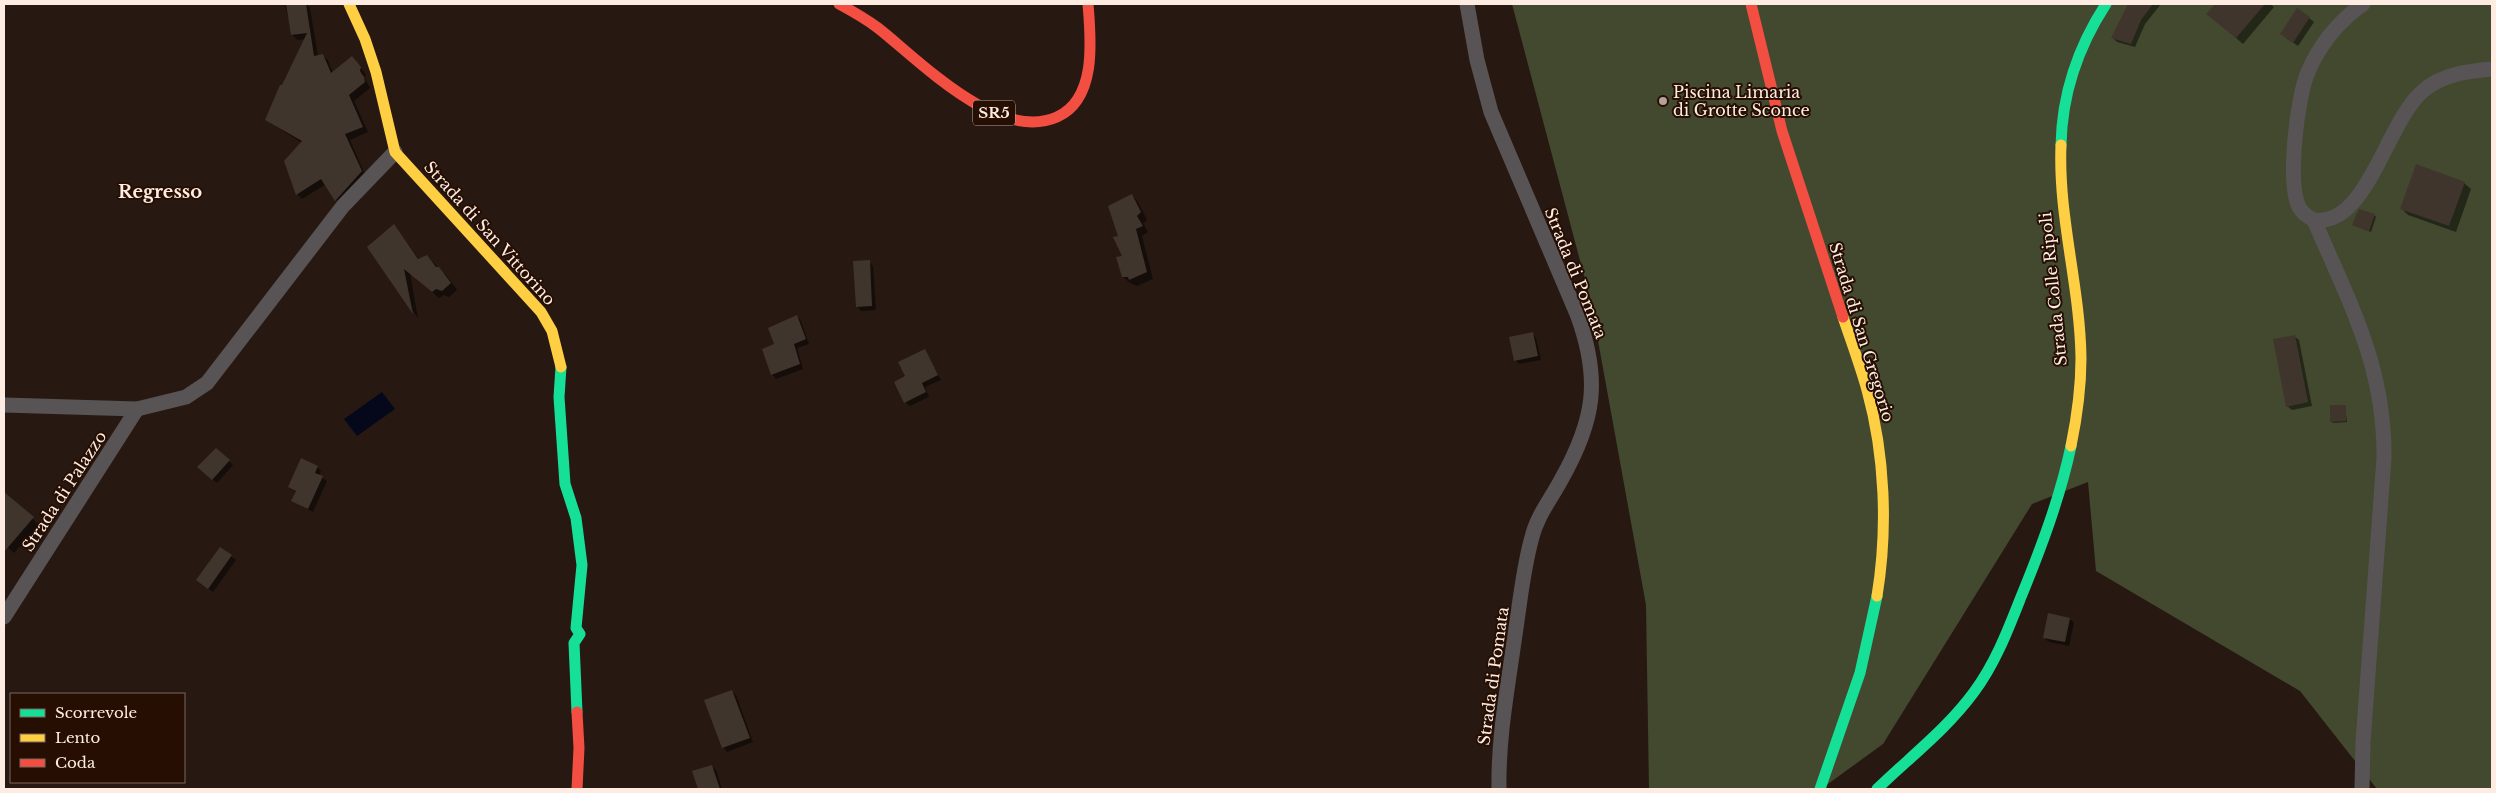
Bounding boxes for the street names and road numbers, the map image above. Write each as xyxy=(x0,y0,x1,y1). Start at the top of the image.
road number: SR5 xyxy=(973,100,1015,126)
street label: Strada di San Vittorino xyxy=(420,157,560,309)
street label: Strada di Pomata xyxy=(1541,205,1611,342)
street label: Strada Colle Ripoli xyxy=(2035,211,2071,367)
street label: Strada di San Gregorio xyxy=(1825,240,1899,424)
street label: Strada di Palazzo xyxy=(18,427,110,555)
street label: Strada di Pomata xyxy=(1473,605,1513,747)

